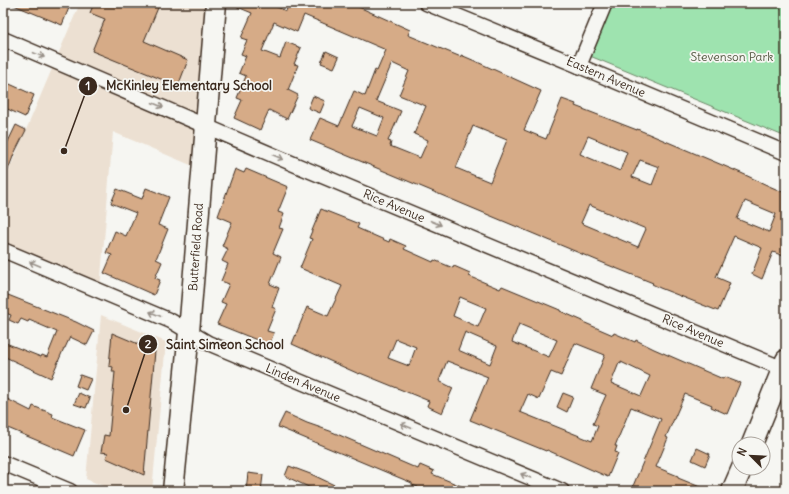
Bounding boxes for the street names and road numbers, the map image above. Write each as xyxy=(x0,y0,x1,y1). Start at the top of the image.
street label: Eastern Avenue xyxy=(564,53,648,100)
street label: Rice Avenue xyxy=(361,186,427,225)
street label: Butterfield Road xyxy=(185,203,206,291)
street label: Rice Avenue xyxy=(660,311,726,350)
street label: Linden Avenue xyxy=(264,360,343,405)

